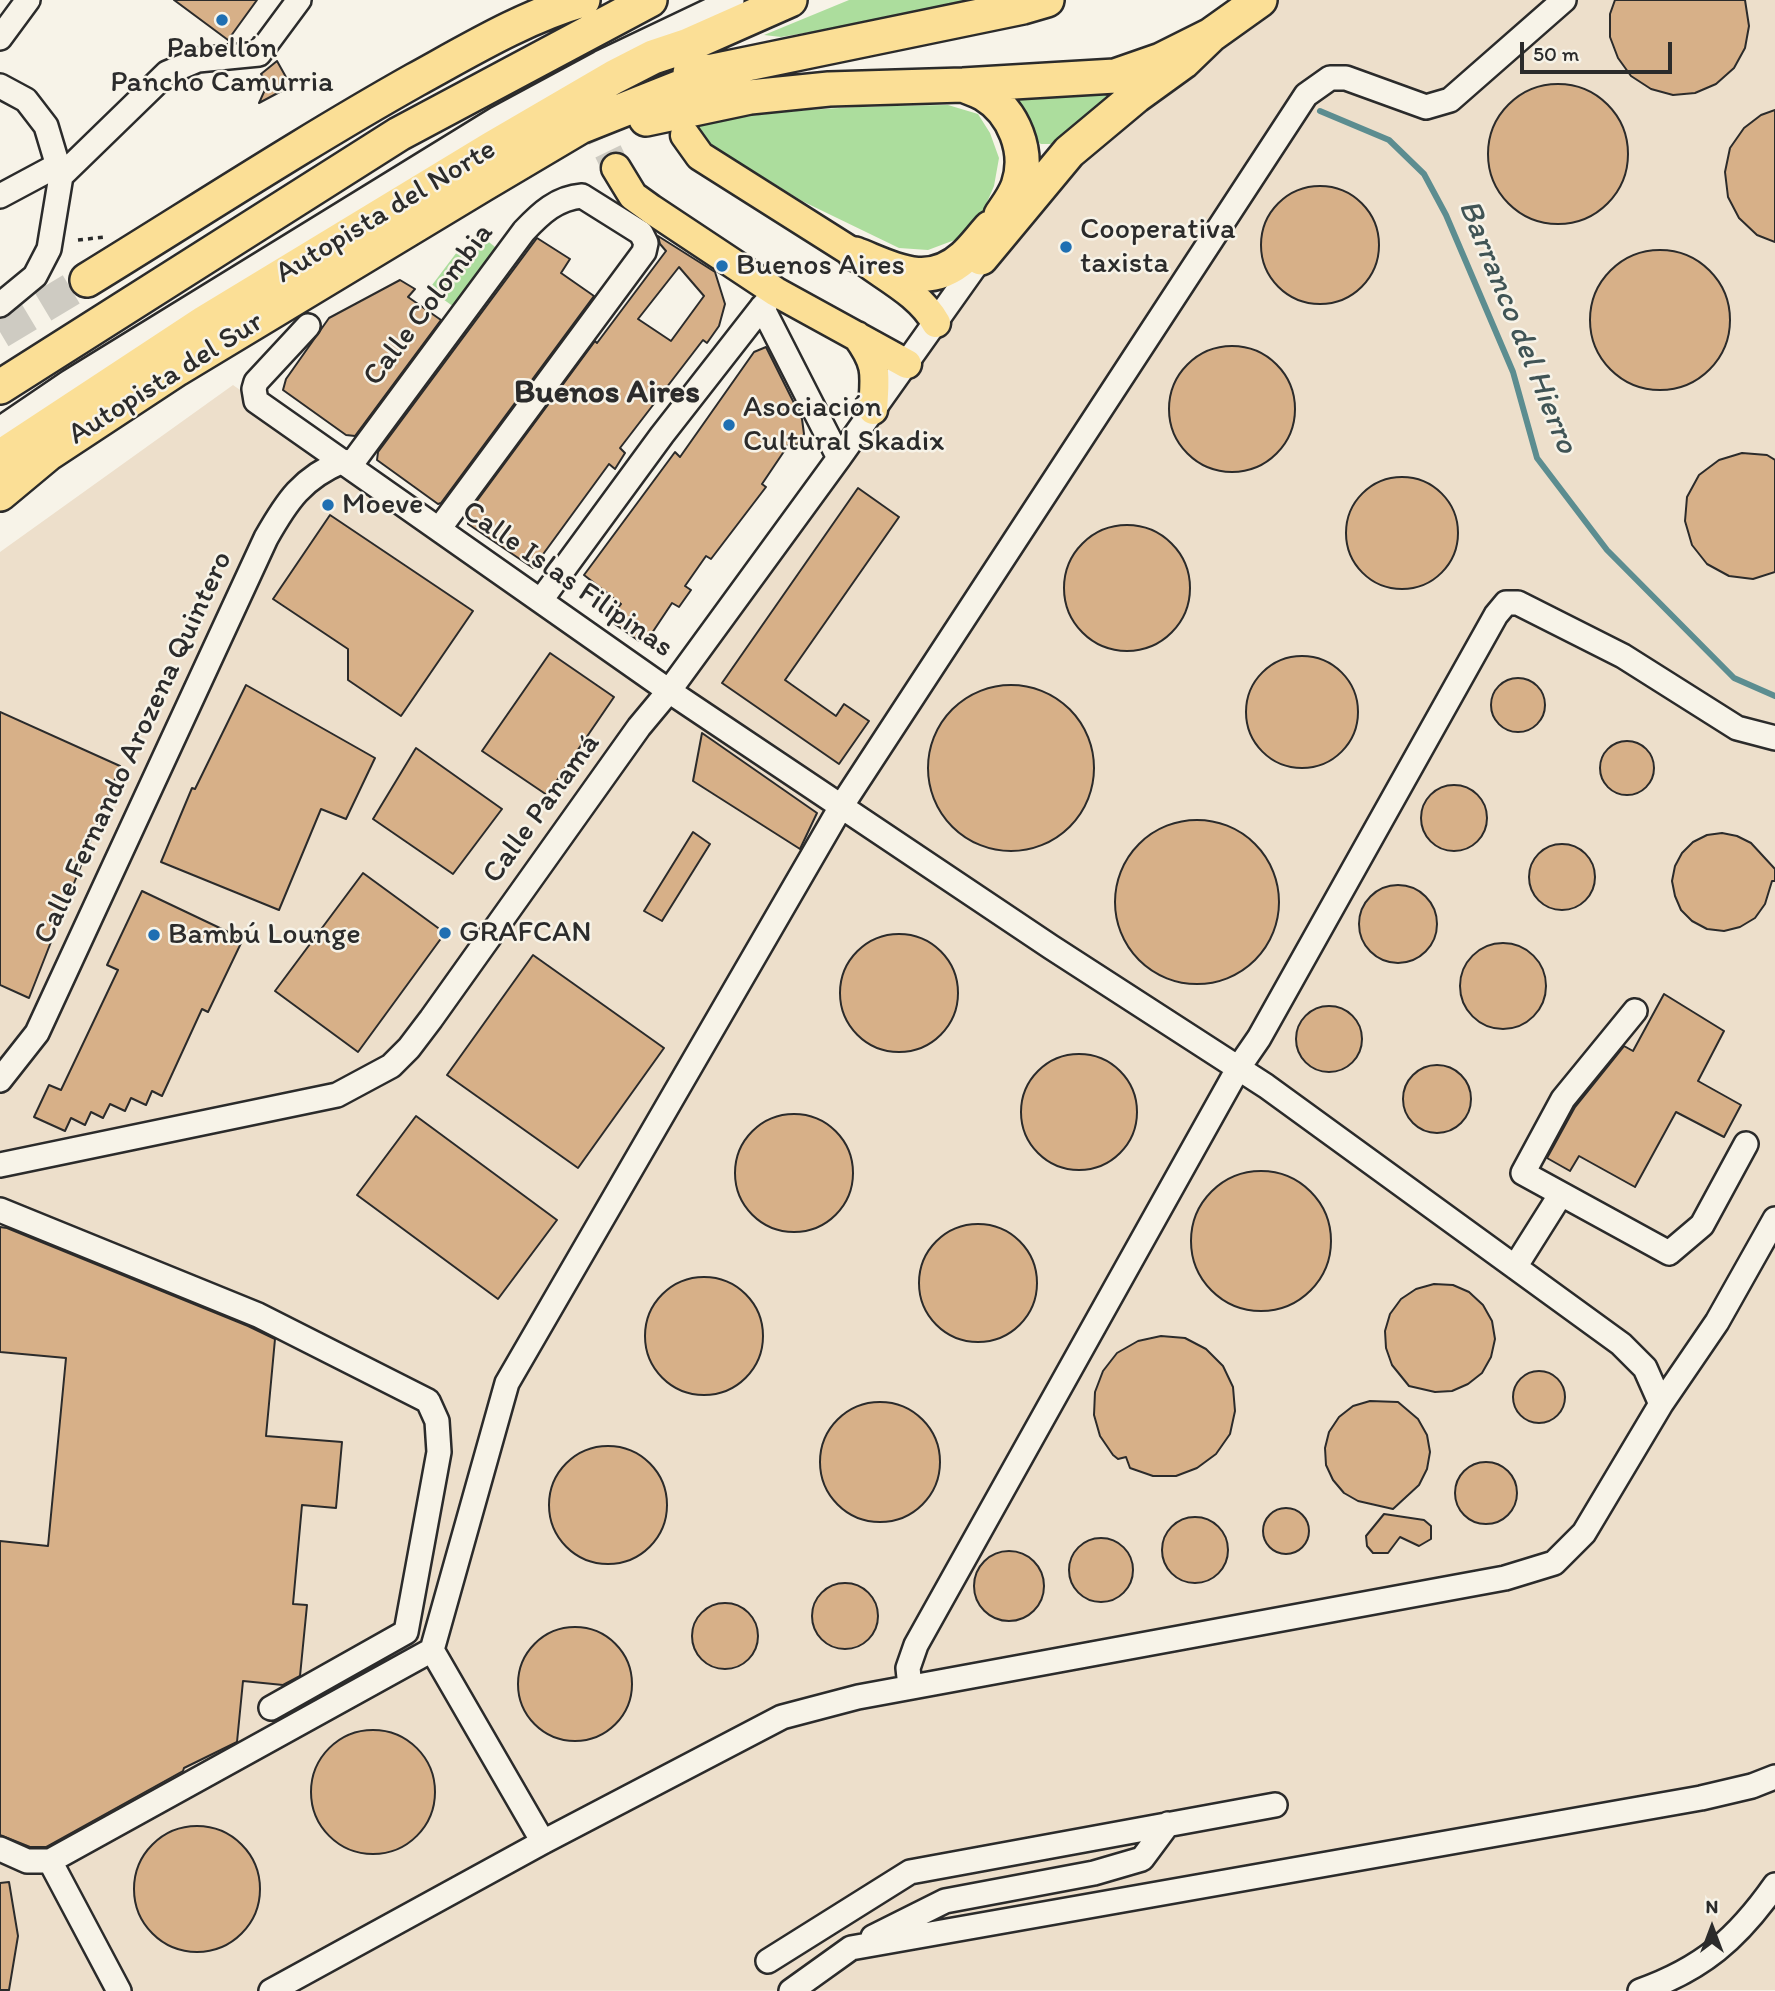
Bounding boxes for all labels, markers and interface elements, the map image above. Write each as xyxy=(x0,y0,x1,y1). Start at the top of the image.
marker: Pabellón Pancho Camurria xyxy=(214,12,230,28)
scale bar xyxy=(1523,28,1675,72)
place label: Pabellón Pancho Camurria xyxy=(110,31,334,102)
text: 50 m xyxy=(1533,41,1579,66)
street label: Autopista del Norte xyxy=(269,132,503,292)
water label: Barranco del Hierro xyxy=(1449,195,1585,459)
place label: Cooperativa taxista xyxy=(1080,212,1236,282)
street label: Calle Colombia xyxy=(356,217,502,393)
marker: Cooperativa taxista xyxy=(1058,239,1074,255)
place label: Buenos Aires xyxy=(736,248,905,284)
marker: Buenos Aires xyxy=(714,258,730,274)
street label: Autopista del Sur xyxy=(62,305,270,453)
district label: Buenos Aires xyxy=(514,374,700,414)
place label: Asociación Cultural Skadix xyxy=(743,390,944,460)
marker: Asociación Cultural Skadix xyxy=(721,417,737,433)
place label: Moeve xyxy=(342,487,424,523)
street label: Calle Islas Filipinas xyxy=(455,494,679,666)
marker: Moeve xyxy=(320,497,336,513)
street label: Calle Fernando Arozena Quintero xyxy=(27,546,241,950)
street label: Calle Panamá xyxy=(476,727,608,891)
place label: GRAFCAN xyxy=(459,915,591,951)
place label: Bambú Lounge xyxy=(168,917,361,953)
marker: GRAFCAN xyxy=(437,925,453,941)
marker: Bambú Lounge xyxy=(146,927,162,943)
north arrow xyxy=(1677,1893,1747,1963)
text: N xyxy=(1706,1895,1718,1918)

